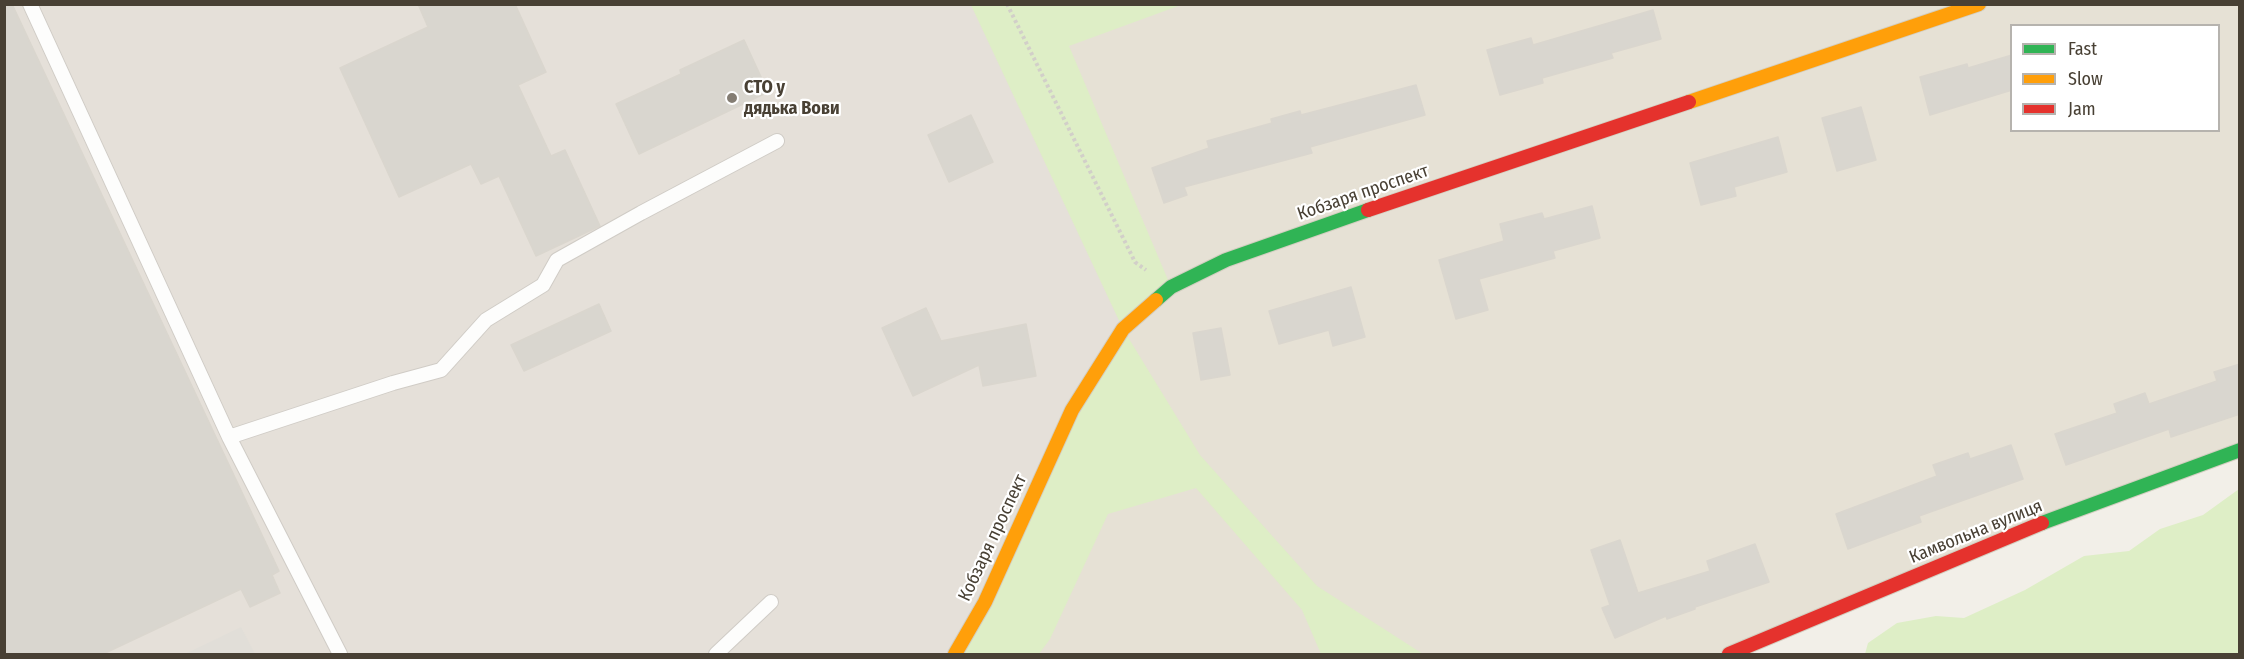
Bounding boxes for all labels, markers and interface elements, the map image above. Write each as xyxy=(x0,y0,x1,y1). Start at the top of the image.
legend xyxy=(2010,24,2220,132)
text: Fast xyxy=(2068,38,2097,60)
text: Slow xyxy=(2068,68,2103,90)
place label: СТО у дядька Вови xyxy=(744,77,840,119)
marker: СТО у дядька Вови xyxy=(725,91,739,105)
text: Jam xyxy=(2068,98,2096,120)
street label: Кобзаря проспект xyxy=(1295,160,1431,226)
street label: Кобзаря проспект xyxy=(954,471,1032,605)
street label: Камвольна вулиця xyxy=(1906,495,2046,569)

